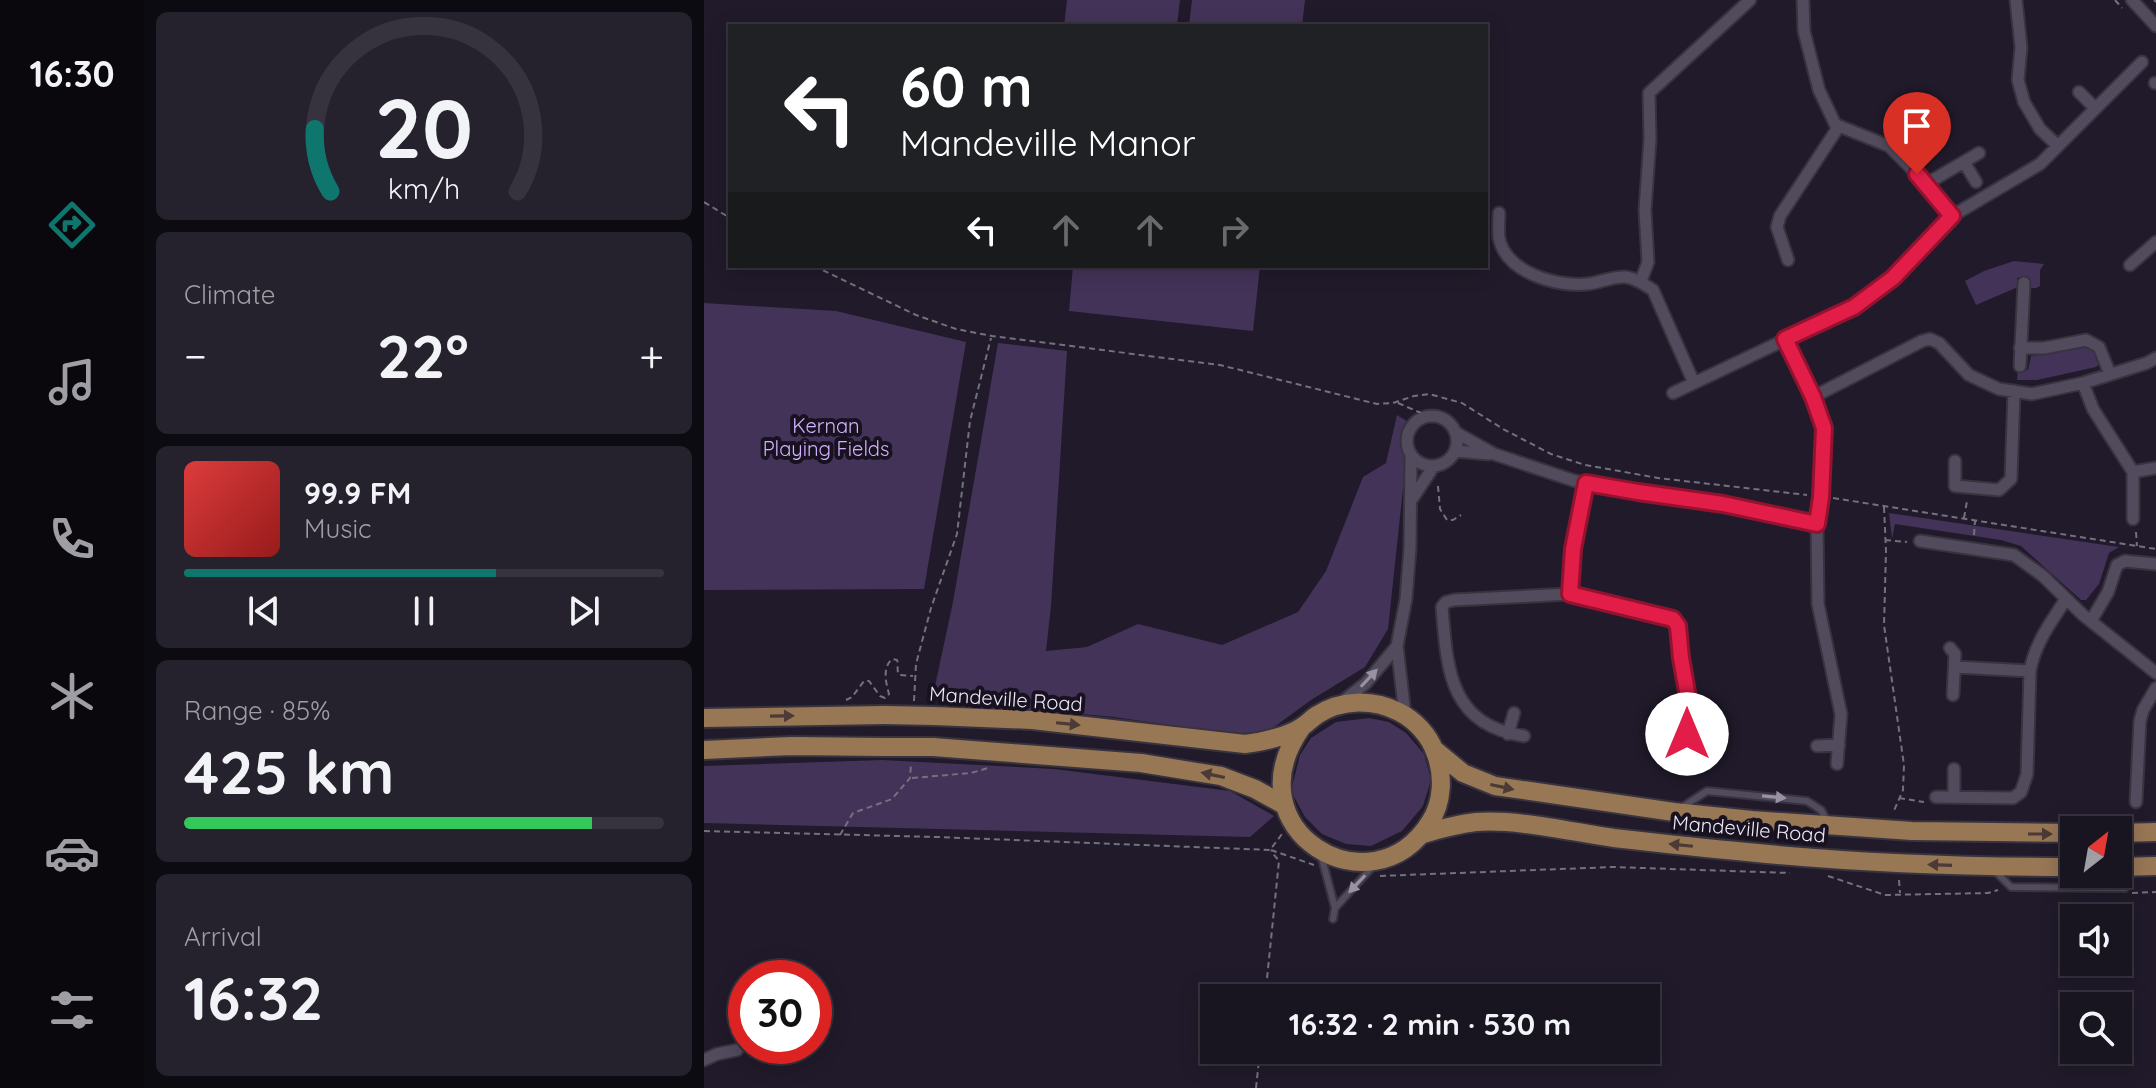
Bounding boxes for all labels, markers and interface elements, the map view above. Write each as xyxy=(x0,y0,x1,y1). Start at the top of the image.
text: 16:30 xyxy=(29,51,115,96)
text: 60 m xyxy=(900,51,1033,121)
icon: left xyxy=(768,56,872,160)
text: 20 xyxy=(375,75,473,179)
pin xyxy=(1883,92,1951,174)
icon: arrive xyxy=(1895,104,1939,148)
text: Mandeville Manor xyxy=(900,120,1196,165)
text: km/h xyxy=(388,170,460,206)
icon: directions xyxy=(44,197,100,253)
icon: left xyxy=(960,208,1004,252)
icon: ahead xyxy=(1044,208,1088,252)
icon: ahead xyxy=(1128,208,1172,252)
icon: right xyxy=(1212,208,1256,252)
text: Climate xyxy=(184,278,275,311)
text: 22° xyxy=(377,318,469,393)
text: − xyxy=(184,328,207,383)
text: + xyxy=(639,328,664,383)
icon: music xyxy=(44,354,100,410)
park label: Kernan Playing Fields xyxy=(763,413,889,461)
text: 99.9 FM xyxy=(304,474,411,512)
icon: phone xyxy=(44,511,100,567)
text: Music xyxy=(304,512,372,545)
icon: previous xyxy=(242,589,286,633)
icon: pause xyxy=(402,589,446,633)
icon: next xyxy=(562,589,606,633)
icon: climate xyxy=(44,668,100,724)
one-way arrow xyxy=(1360,669,1378,688)
street label: Mandeville Road xyxy=(928,681,1084,716)
position arrow xyxy=(1645,692,1729,776)
text: Range · 85% xyxy=(184,694,330,727)
one-way arrow xyxy=(770,709,795,722)
one-way arrow xyxy=(1056,718,1081,731)
text: 425 km xyxy=(184,734,394,809)
one-way arrow xyxy=(1200,768,1225,781)
one-way arrow xyxy=(1490,781,1515,794)
one-way arrow xyxy=(1762,791,1787,804)
street label: Mandeville Road xyxy=(1671,809,1827,848)
north arrow xyxy=(2060,816,2132,888)
map controls xyxy=(2060,816,2132,1064)
icon: car xyxy=(44,825,100,881)
one-way arrow xyxy=(2028,828,2053,840)
one-way arrow xyxy=(1668,838,1693,851)
one-way arrow xyxy=(1927,859,1952,872)
one-way arrow xyxy=(1348,874,1366,893)
button: sound xyxy=(2060,904,2132,976)
text: Arrival xyxy=(184,920,262,953)
text: 16:32 xyxy=(184,960,323,1035)
speed limit sign: 30 xyxy=(728,960,832,1064)
icon: filters xyxy=(44,982,100,1038)
button: search xyxy=(2060,992,2132,1064)
text: 16:32 · 2 min · 530 m xyxy=(1289,1005,1571,1043)

